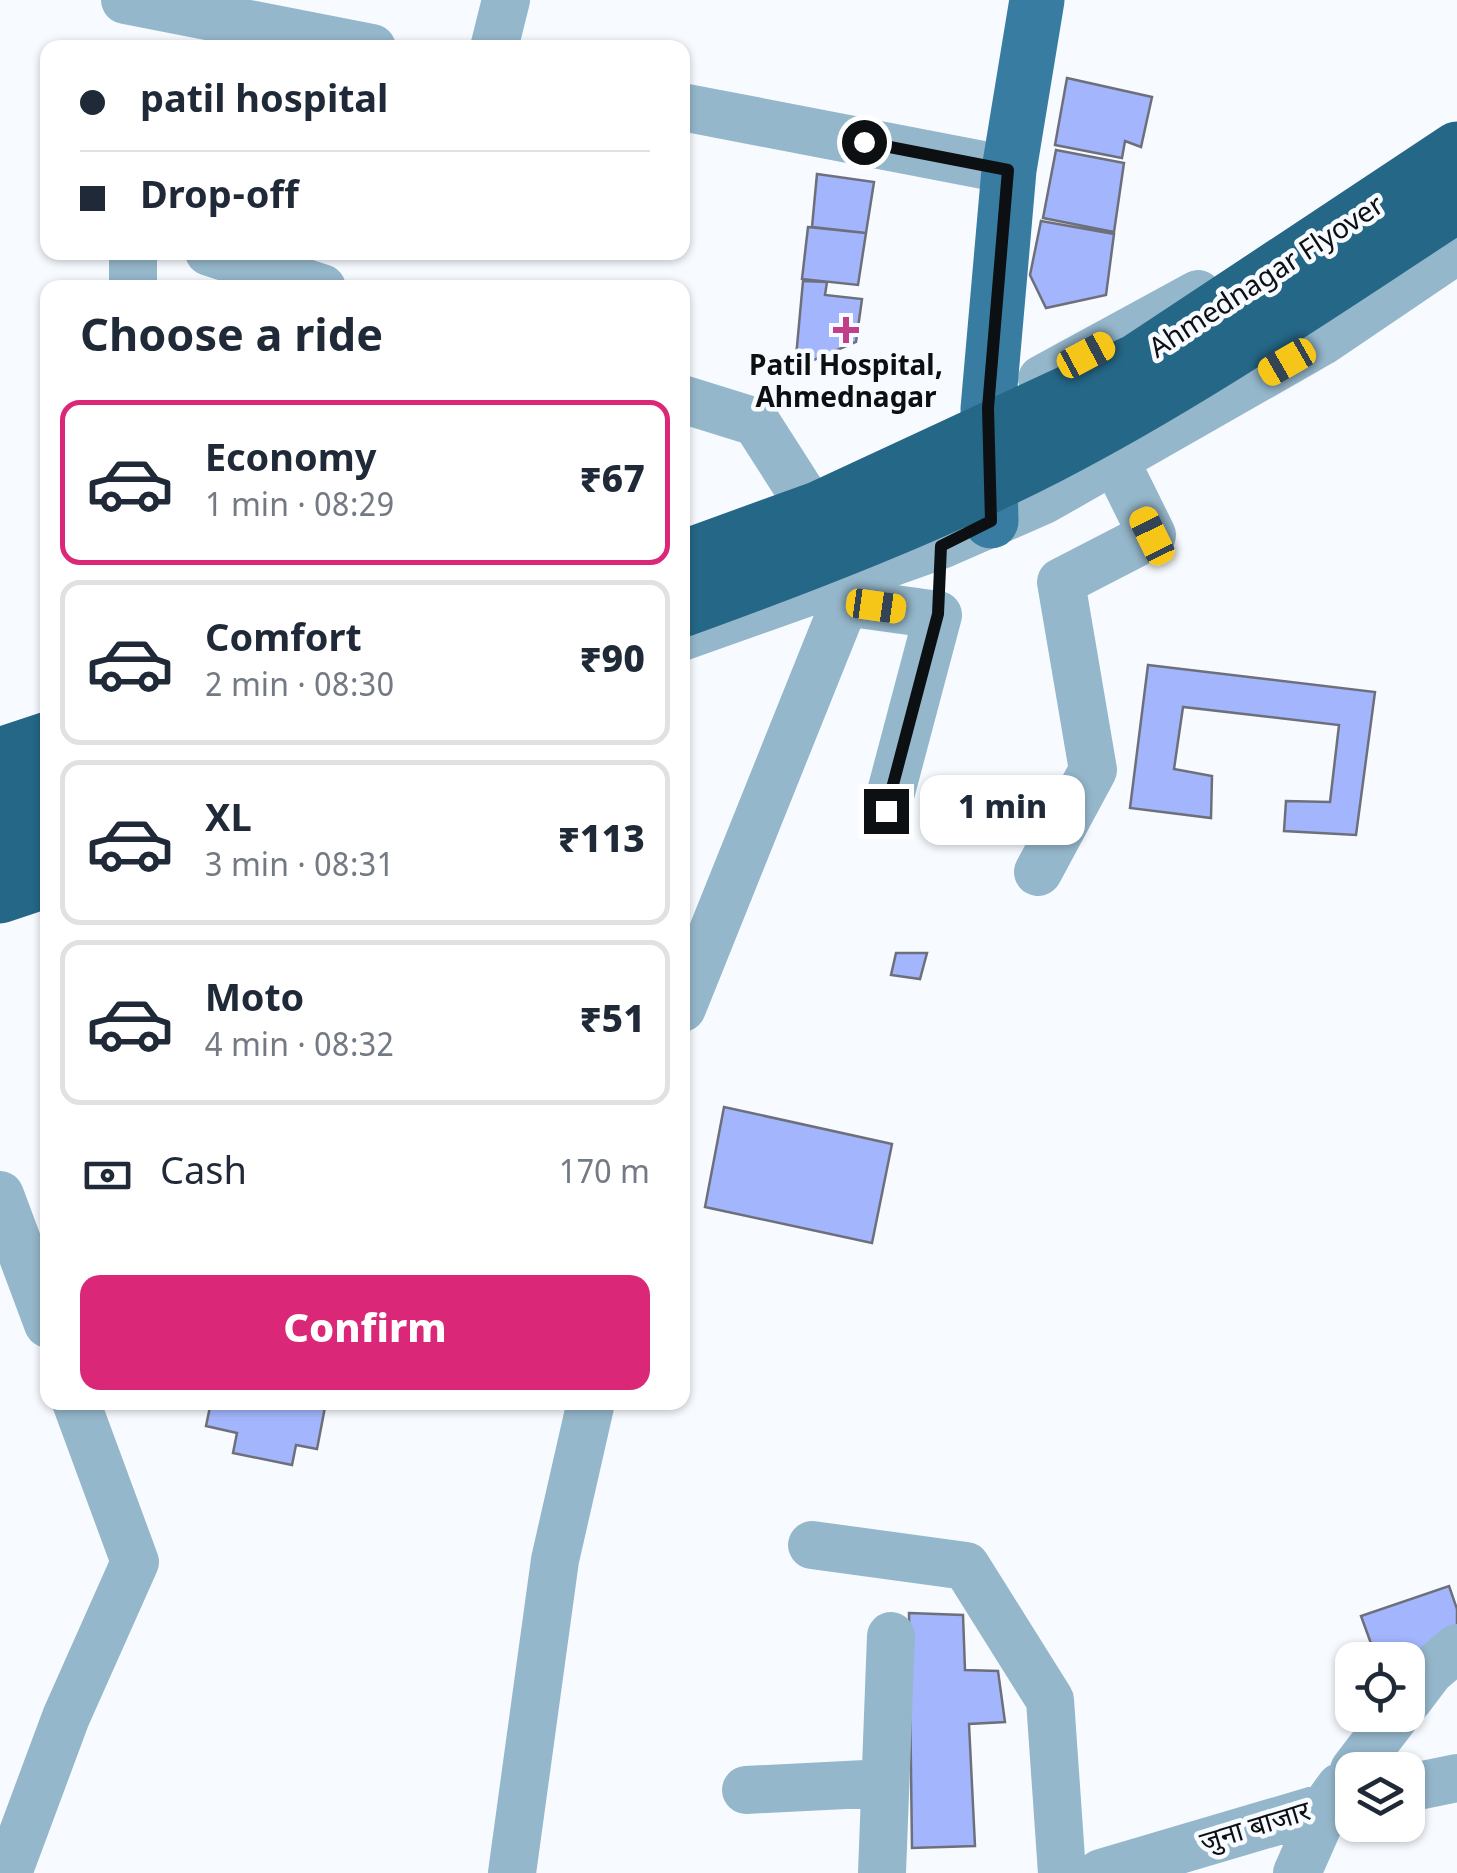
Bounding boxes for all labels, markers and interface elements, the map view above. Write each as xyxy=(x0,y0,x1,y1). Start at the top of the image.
text: patil hospital xyxy=(140,78,388,128)
route start xyxy=(842,120,887,165)
text: Drop-off xyxy=(140,174,299,224)
street label: Ahmednagar Flyover xyxy=(1143,189,1392,368)
text: Choose a ride xyxy=(80,311,383,369)
marker: Patil Hospital, Ahmednagar xyxy=(833,317,859,343)
car xyxy=(1052,328,1120,382)
car xyxy=(1254,334,1320,390)
place label: Patil Hospital, Ahmednagar xyxy=(749,350,943,418)
text: Economy xyxy=(205,437,377,487)
icon: car xyxy=(85,438,175,528)
text: ₹67 xyxy=(580,458,645,508)
text: 1 min · 08:29 xyxy=(205,487,394,529)
car xyxy=(1125,502,1179,570)
car xyxy=(844,587,908,625)
text: Comfort xyxy=(205,617,362,667)
icon: car xyxy=(85,618,175,708)
text: ₹90 xyxy=(580,638,645,688)
text: 2 min · 08:30 xyxy=(205,667,394,709)
callout: 1 min xyxy=(921,776,1086,846)
route end xyxy=(864,789,909,834)
text: 1 min xyxy=(958,789,1047,831)
text: XL xyxy=(205,797,252,847)
icon: car xyxy=(85,798,175,888)
text: ₹113 xyxy=(558,818,645,868)
text: 3 min · 08:31 xyxy=(205,847,394,889)
text: Moto xyxy=(205,977,304,1027)
icon: car xyxy=(85,978,175,1068)
text: ₹51 xyxy=(580,998,645,1048)
text: 4 min · 08:32 xyxy=(205,1027,394,1069)
icon: cash xyxy=(80,1148,135,1203)
text: Cash xyxy=(160,1150,247,1200)
text: 170 m xyxy=(559,1154,650,1196)
button: Confirm xyxy=(80,1275,650,1390)
map controls xyxy=(1335,1642,1425,1842)
button: locate xyxy=(1335,1642,1425,1732)
button: layers xyxy=(1335,1752,1425,1842)
street label: जुना बाजार xyxy=(1196,1795,1316,1863)

